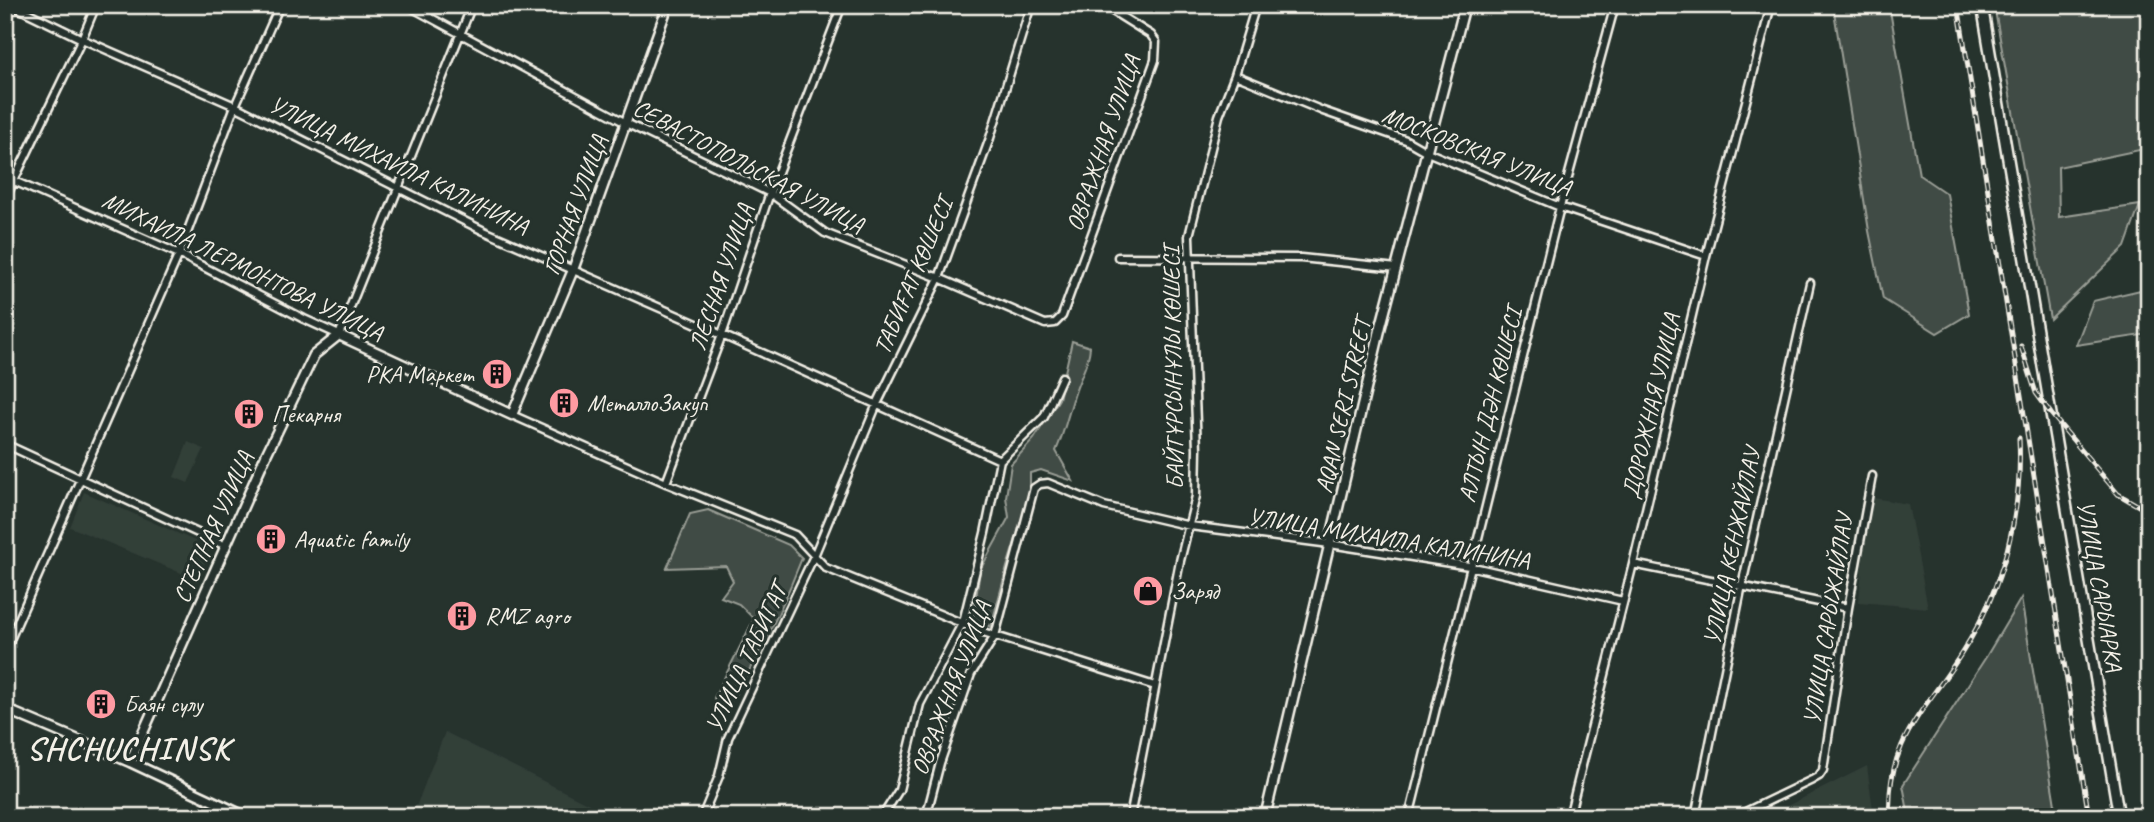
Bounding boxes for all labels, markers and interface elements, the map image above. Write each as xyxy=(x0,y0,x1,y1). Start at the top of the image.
street label: ОВРАЖНАЯ УЛИЦА xyxy=(1059,50,1147,235)
street label: УЛИЦА МИХАИЛА КАЛИНИНА xyxy=(264,89,534,241)
street label: СЕВАСТОПОЛЬСКАЯ УЛИЦА xyxy=(629,92,870,240)
street label: МОСКОВСКАЯ УЛИЦА xyxy=(1378,99,1577,203)
street label: ГОРНАЯ УЛИЦА xyxy=(536,130,614,279)
street label: МИХАИЛА ЛЕРМОНТОВА УЛИЦА xyxy=(98,185,389,348)
street label: ТАБИҒАТ КӨШЕСІ xyxy=(867,189,961,358)
street label: ЛЕСНАЯ УЛИЦА xyxy=(682,199,760,354)
street label: БАЙТҰРСЫНҰЛЫ КӨШЕСІ xyxy=(1156,241,1190,490)
street label: АЛТЫН ДӘН КӨШЕСІ xyxy=(1451,300,1530,505)
street label: AQAN SERI STREET xyxy=(1308,310,1379,496)
street label: ДОРОЖНАЯ УЛИЦА xyxy=(1615,310,1687,501)
building icon: РКА Маркет xyxy=(480,357,514,391)
place label: РКА Маркет xyxy=(366,359,475,389)
building icon: МеталлоЗакуп xyxy=(547,386,581,420)
place label: МеталлоЗакуп xyxy=(587,388,709,418)
building icon: Пекарня xyxy=(232,397,266,431)
place label: Пекарня xyxy=(272,399,342,429)
street label: УЛИЦА КЕНЖАЙЛАУ xyxy=(1697,441,1768,647)
street label: СТЕПНАЯ УЛИЦА xyxy=(166,446,260,607)
street label: УЛИЦА САРЫАРКА xyxy=(2070,498,2130,675)
street label: УЛИЦА МИХАИЛА КАЛИНИНА xyxy=(1246,501,1533,575)
street label: УЛИЦА САРЫЖАЙЛАУ xyxy=(1797,508,1860,726)
building icon: Aquatic family xyxy=(254,522,288,556)
place label: Aquatic family xyxy=(294,524,411,554)
street label: УЛИЦА ТАБИГАТ xyxy=(699,574,796,737)
shop icon: Заряд xyxy=(1131,574,1165,608)
place label: Заряд xyxy=(1171,576,1221,606)
street label: ОВРАЖНАЯ УЛИЦА xyxy=(904,596,998,779)
building icon: RMZ agro xyxy=(445,599,479,633)
place label: RMZ agro xyxy=(485,601,572,631)
building icon: Баян сулу xyxy=(84,687,118,721)
place label: Баян сулу xyxy=(124,689,204,719)
district label: SHCHUCHINSK xyxy=(27,728,236,769)

